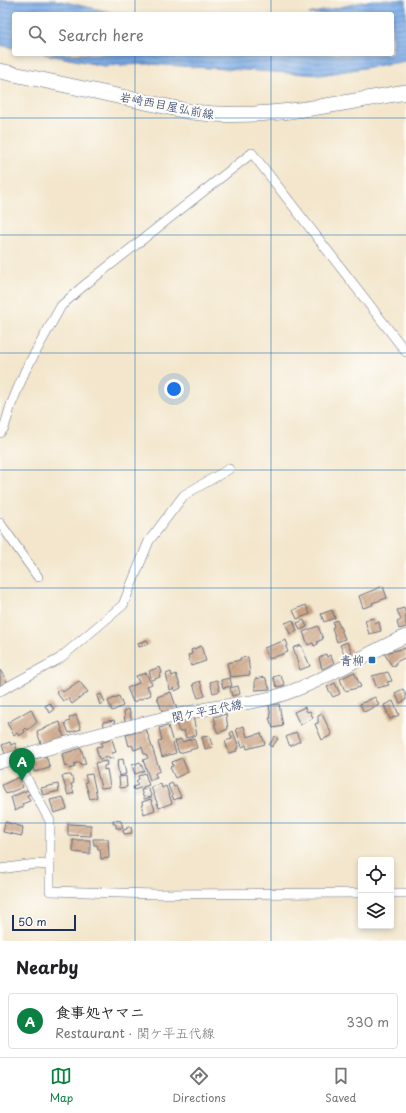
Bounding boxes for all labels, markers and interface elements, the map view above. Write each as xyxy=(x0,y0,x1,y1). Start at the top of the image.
search box xyxy=(12,12,394,56)
icon: search xyxy=(26,23,48,45)
text: Search here xyxy=(58,23,144,46)
street label: 岩崎西目屋弘前線 xyxy=(118,87,216,123)
your location xyxy=(164,379,184,399)
place label: 青柳 xyxy=(340,651,364,669)
marker: 青柳 xyxy=(367,655,377,665)
street label: 関ケ平五代線 xyxy=(170,694,244,726)
pin: A xyxy=(9,748,35,781)
map controls xyxy=(358,857,394,929)
button: locate xyxy=(358,857,394,893)
button: layers xyxy=(358,893,394,929)
scale bar xyxy=(12,913,76,932)
text: 50 m xyxy=(18,913,47,930)
text: Nearby xyxy=(16,954,78,980)
text: 食事処ヤマニ xyxy=(55,1000,145,1023)
text: A xyxy=(25,1012,35,1031)
text: 330 m xyxy=(346,1012,389,1031)
text: Restaurant · 関ケ平五代線 xyxy=(55,1023,215,1042)
tab: Map xyxy=(50,1065,73,1106)
tab: Directions xyxy=(172,1065,226,1106)
tab: Saved xyxy=(325,1065,356,1106)

